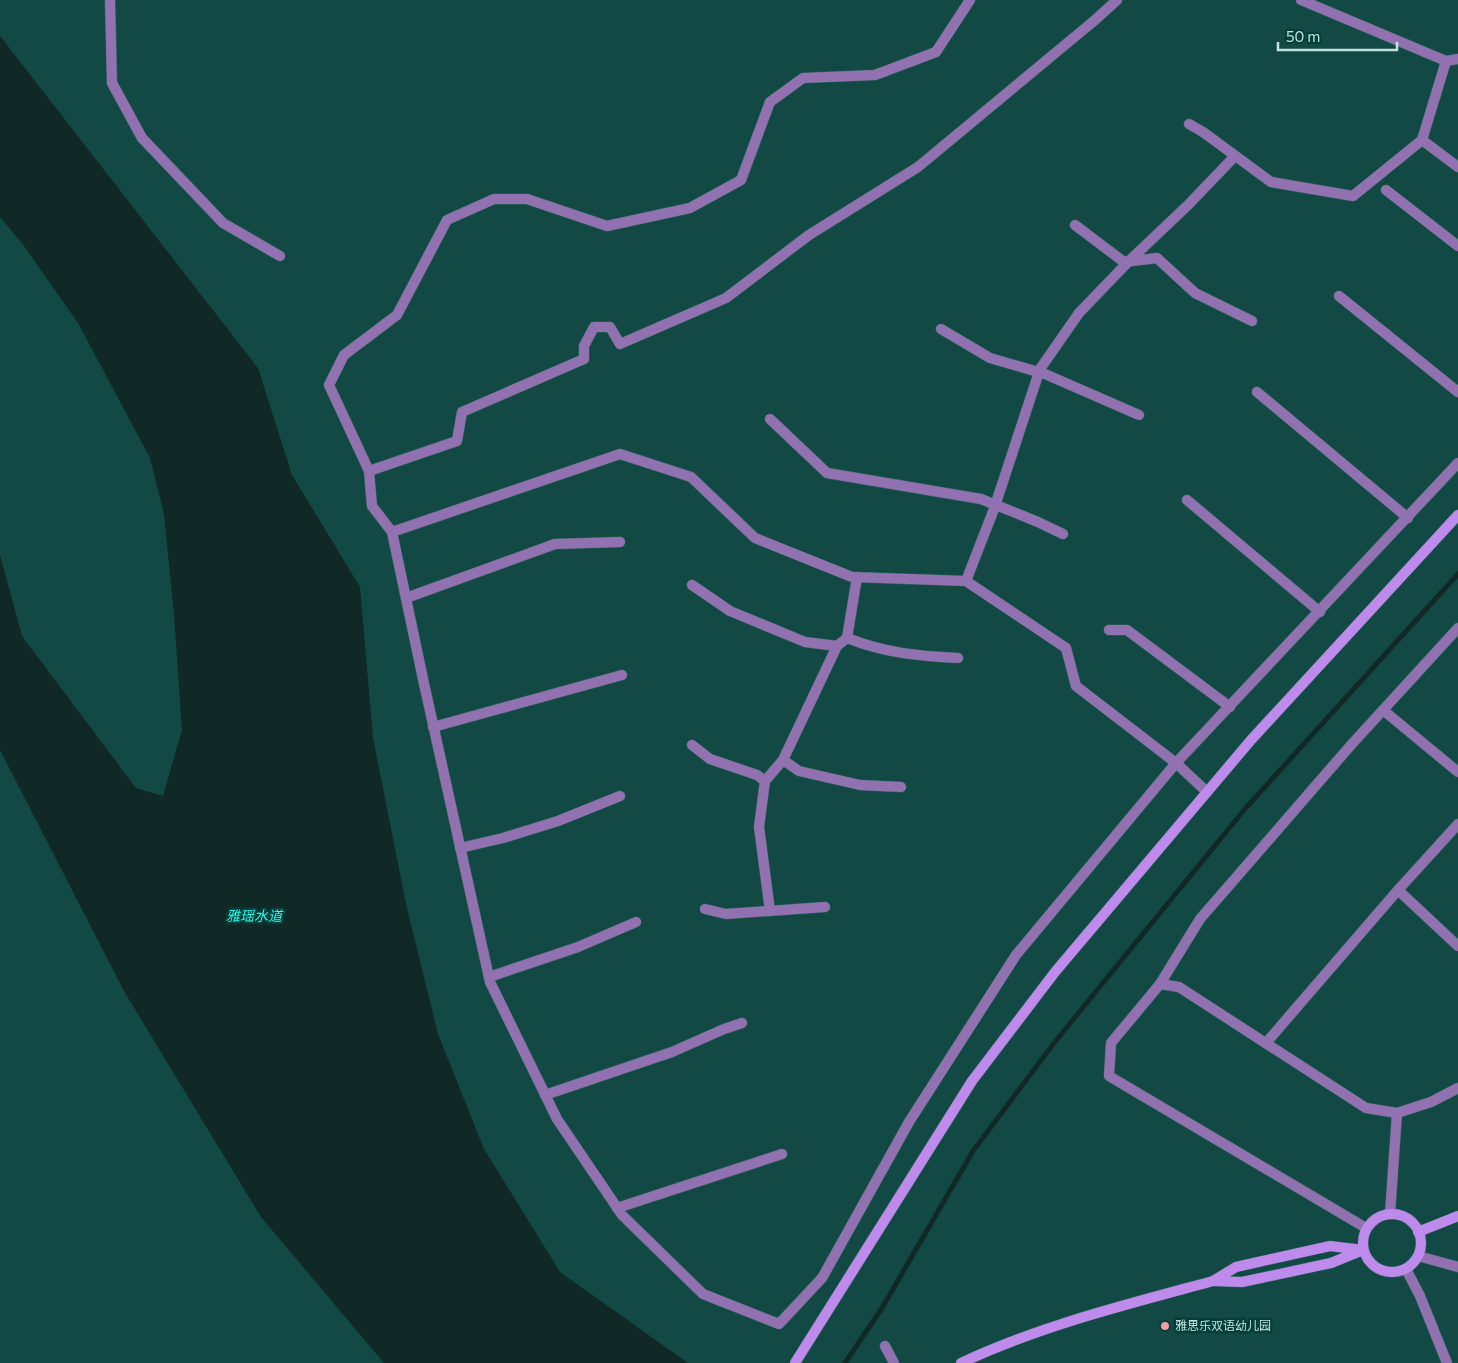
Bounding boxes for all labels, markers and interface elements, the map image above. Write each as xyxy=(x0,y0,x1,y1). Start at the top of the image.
scale bar xyxy=(1278,20,1397,52)
text: 50 m xyxy=(1286,27,1320,45)
water label: 雅瑶水道 xyxy=(226,907,284,924)
place label: 雅思乐双语幼儿园 xyxy=(1175,1318,1271,1332)
marker: 雅思乐双语幼儿园 xyxy=(1159,1320,1171,1332)

